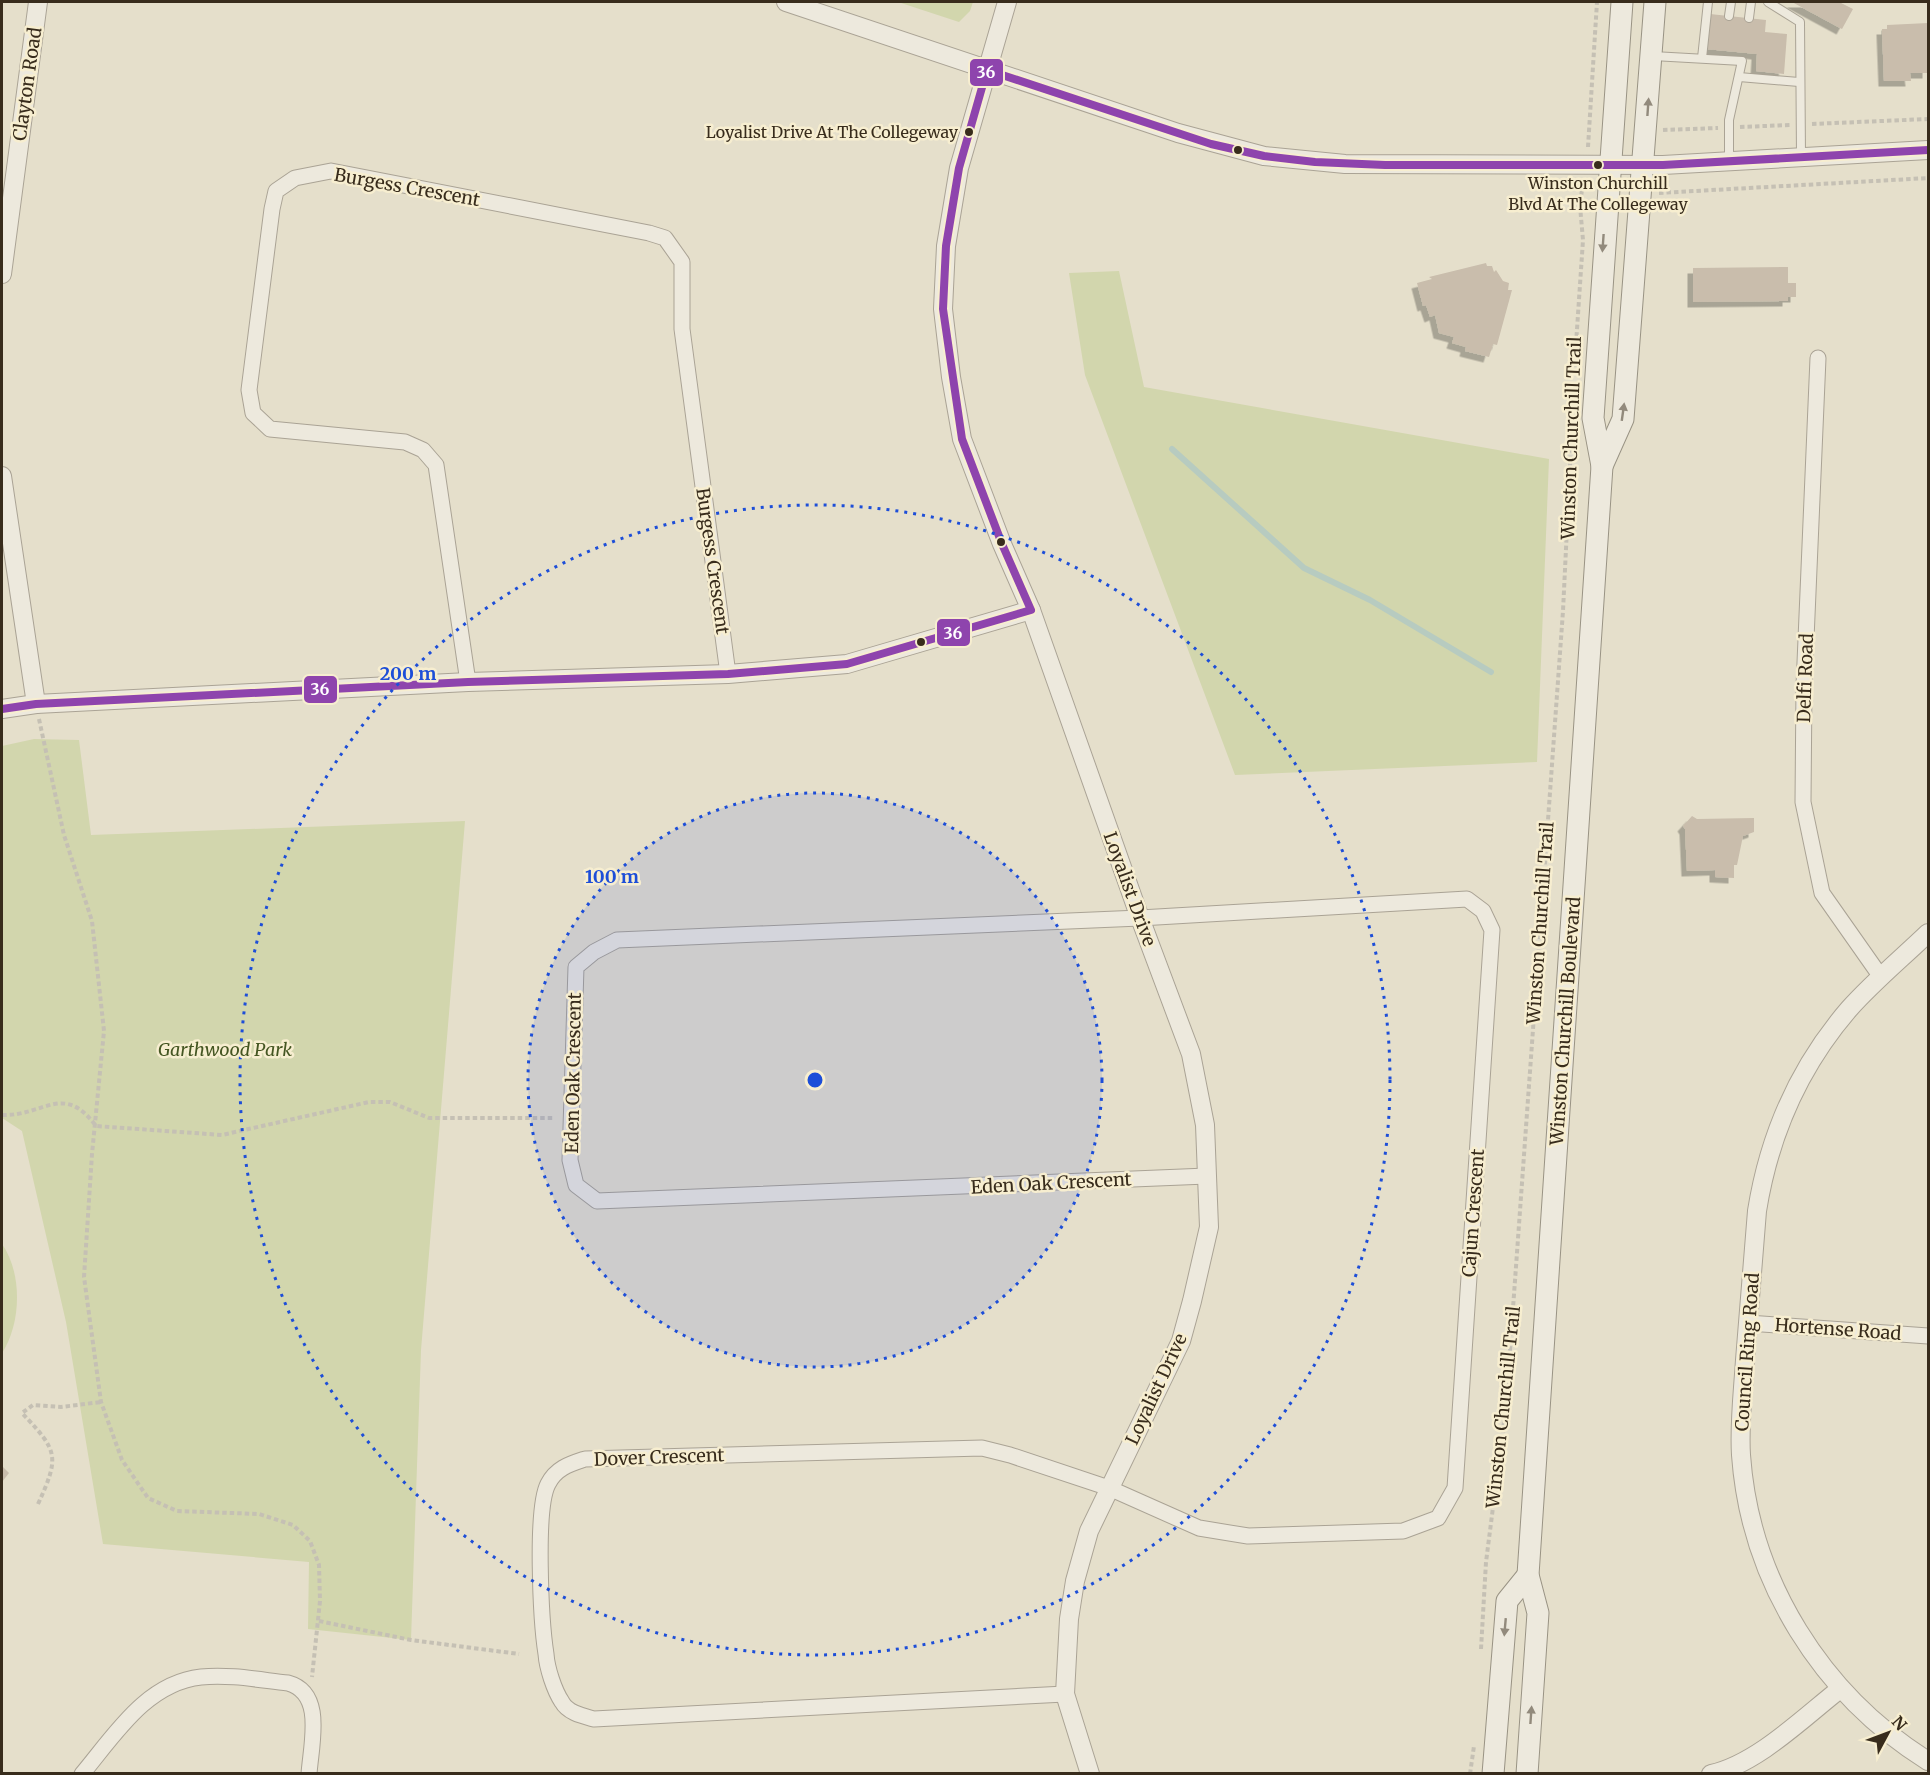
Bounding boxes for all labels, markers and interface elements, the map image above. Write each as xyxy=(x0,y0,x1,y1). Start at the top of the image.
street label: Clayton Road xyxy=(8,26,46,142)
line badge: 36 xyxy=(969,58,1004,87)
text: 36 xyxy=(977,62,996,82)
one-way arrow xyxy=(1643,97,1653,116)
place label: Loyalist Drive At The Collegeway xyxy=(706,122,959,142)
marker: Loyalist Drive At The Collegeway xyxy=(963,126,975,138)
unlabelled marker xyxy=(1232,144,1244,156)
marker: Winston Churchill Blvd At The Collegeway xyxy=(1592,159,1604,171)
street label: Burgess Crescent xyxy=(332,163,482,211)
place label: Winston Churchill Blvd At The Collegeway xyxy=(1508,173,1688,214)
one-way arrow xyxy=(1599,234,1608,253)
street label: Winston Churchill Trail xyxy=(1556,336,1586,541)
one-way arrow xyxy=(1619,402,1628,421)
street label: Burgess Crescent xyxy=(691,486,735,636)
unlabelled marker xyxy=(995,536,1007,548)
line badge: 36 xyxy=(936,618,971,647)
text: 36 xyxy=(944,623,963,643)
street label: Delfi Road xyxy=(1792,633,1818,723)
unlabelled marker xyxy=(915,636,927,648)
text: 200 m xyxy=(380,662,436,685)
line badge: 36 xyxy=(303,675,338,704)
text: 36 xyxy=(311,679,330,699)
street label: Winston Churchill Trail xyxy=(1521,820,1559,1026)
street label: Loyalist Drive xyxy=(1099,829,1161,949)
text: 100 m xyxy=(585,865,639,888)
street label: Winston Churchill Boulevard xyxy=(1545,896,1585,1147)
street label: Eden Oak Crescent xyxy=(560,992,586,1154)
park label: Garthwood Park xyxy=(158,1038,292,1061)
centre of rings xyxy=(805,1070,825,1090)
street label: Cajun Crescent xyxy=(1457,1148,1489,1278)
street label: Eden Oak Crescent xyxy=(970,1167,1132,1199)
street label: Council Ring Road xyxy=(1730,1272,1764,1432)
street label: Winston Churchill Trail xyxy=(1481,1304,1525,1510)
street label: Hortense Road xyxy=(1774,1313,1902,1345)
street label: Loyalist Drive xyxy=(1120,1330,1192,1448)
street label: Dover Crescent xyxy=(593,1443,725,1471)
one-way arrow xyxy=(1500,1617,1510,1636)
north arrow xyxy=(1858,1703,1918,1763)
one-way arrow xyxy=(1526,1706,1536,1725)
text: N xyxy=(1888,1712,1911,1735)

